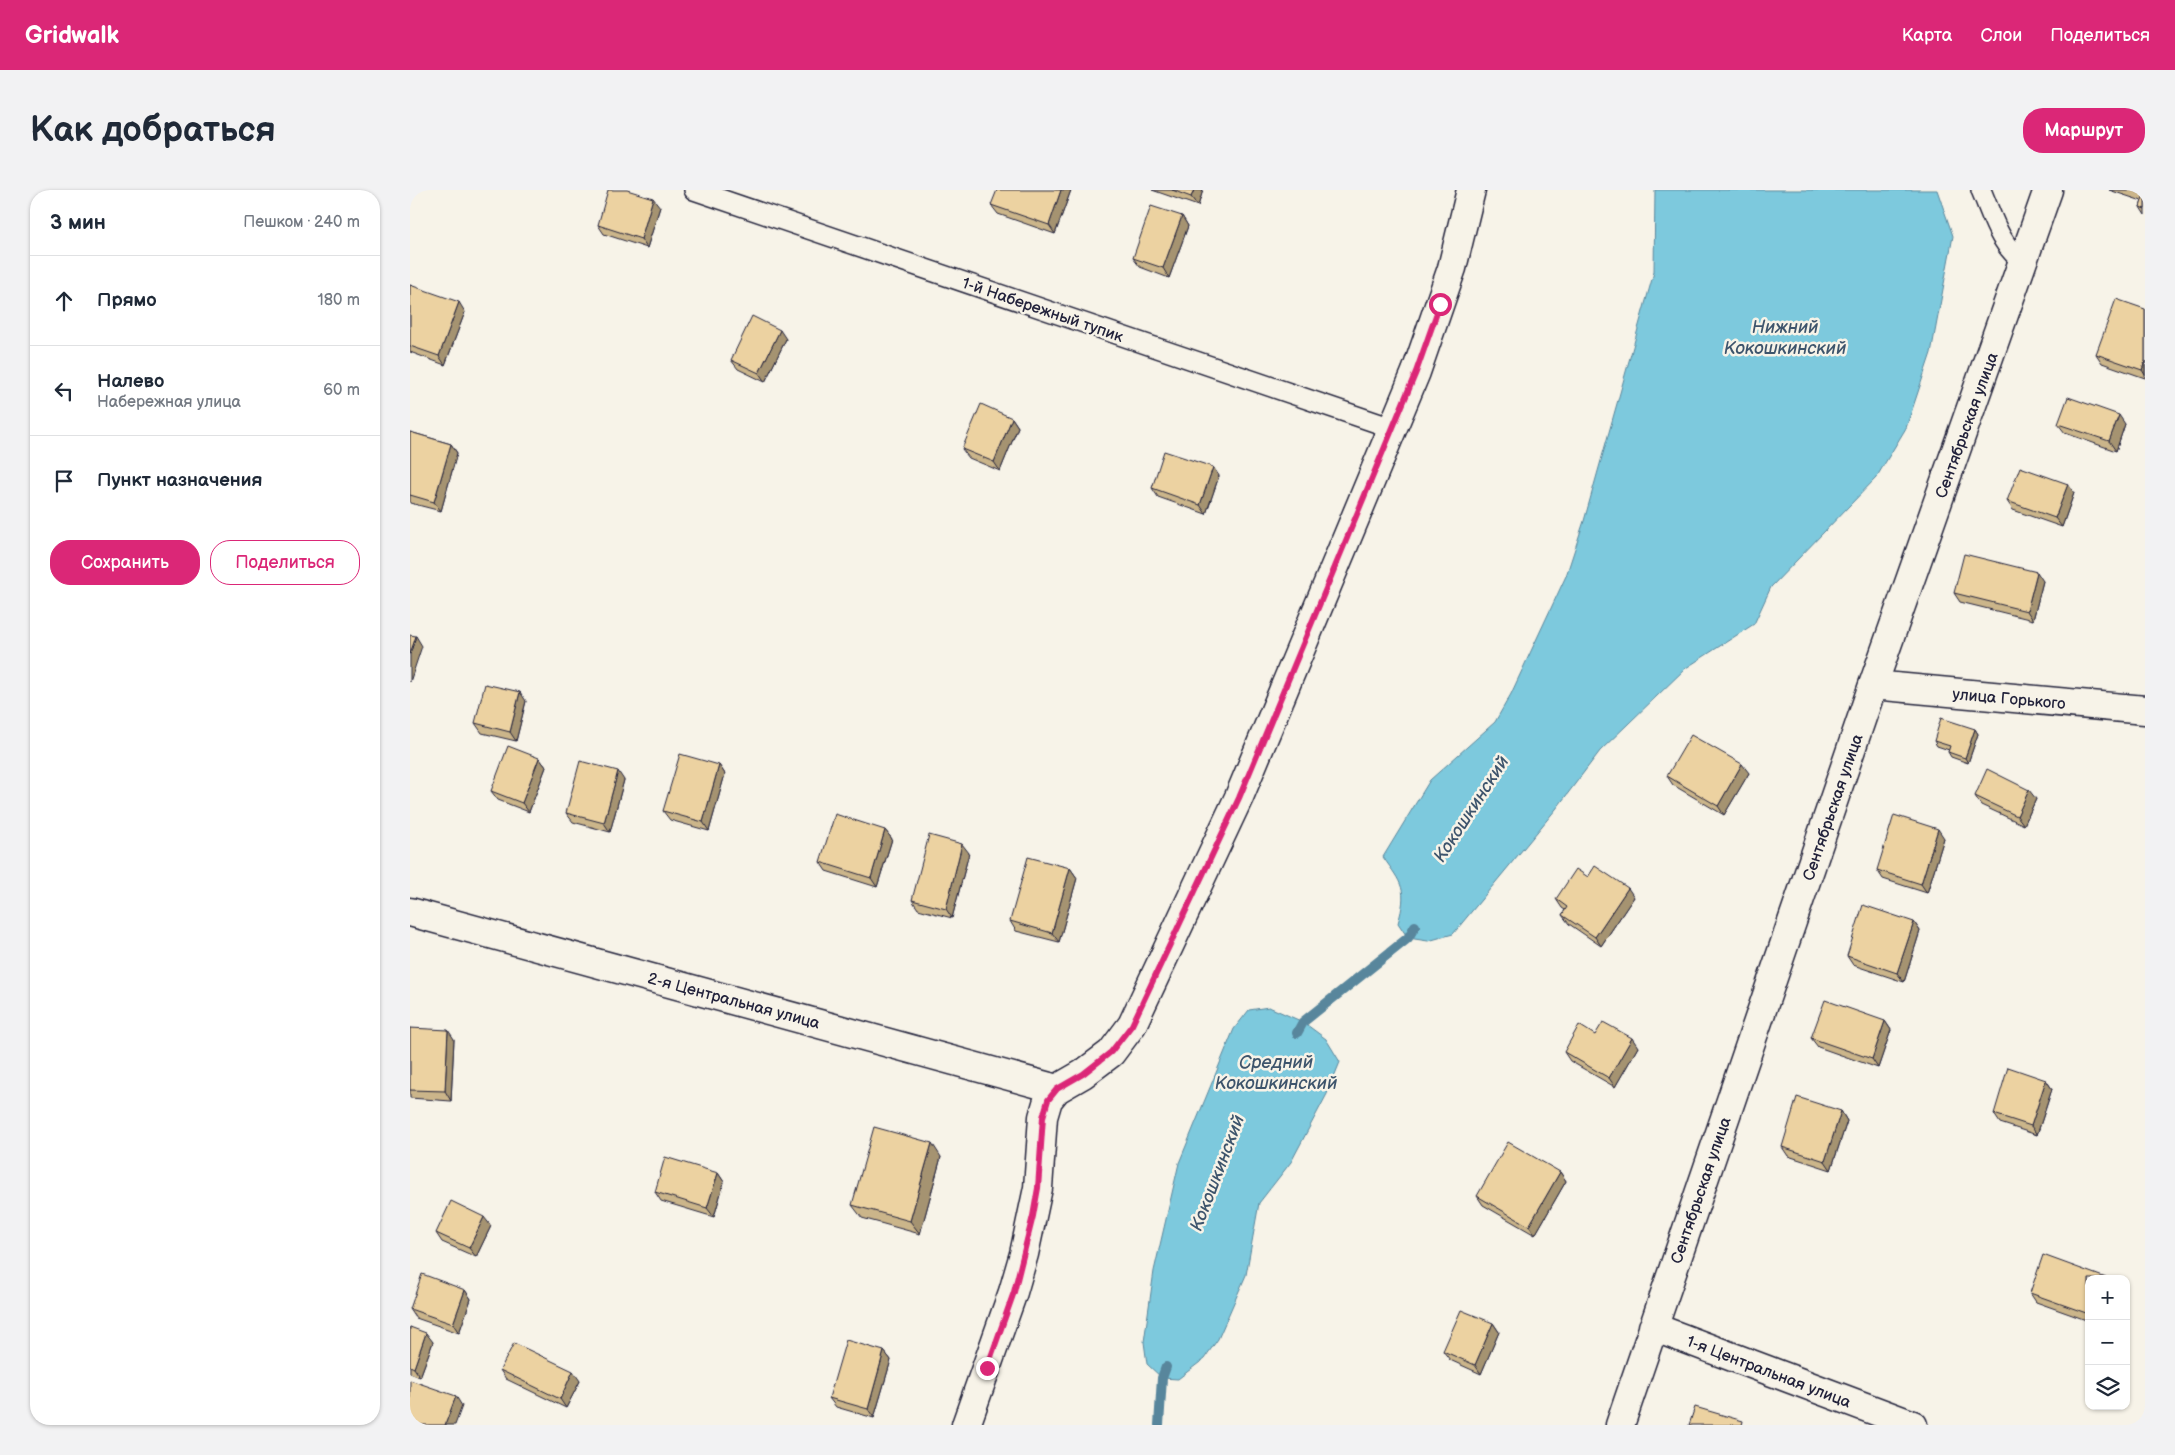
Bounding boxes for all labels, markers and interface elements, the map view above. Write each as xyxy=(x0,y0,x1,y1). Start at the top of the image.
text: Gridwalk xyxy=(25,21,119,50)
text: Карта xyxy=(1902,25,1952,46)
text: Слои xyxy=(1980,25,2022,46)
text: Поделиться xyxy=(2050,25,2150,46)
button: Маршрут xyxy=(2023,108,2145,153)
text: Как добраться xyxy=(30,109,276,152)
text: 3 мин xyxy=(50,210,106,235)
text: Пешком · 240 m xyxy=(243,213,360,232)
street label: 1-й Набережный тупик xyxy=(959,274,1126,347)
icon: ahead xyxy=(50,287,78,315)
text: Прямо xyxy=(97,289,157,312)
text: 180 m xyxy=(318,291,360,310)
route start xyxy=(1429,293,1452,316)
water label: Нижний Кокошкинский xyxy=(1724,317,1846,359)
street label: Сентябрьская улица xyxy=(1932,349,2003,501)
text: Налево xyxy=(97,370,164,393)
icon: left xyxy=(50,377,78,405)
text: 60 m xyxy=(323,381,360,400)
text: Набережная улица xyxy=(97,393,241,412)
icon: arrive xyxy=(50,467,78,495)
text: Пункт назначения xyxy=(97,469,262,492)
button: Сохранить xyxy=(50,540,200,585)
button: Поделиться xyxy=(210,540,360,585)
street label: улица Горького xyxy=(1951,685,2066,714)
street label: Сентябрьская улица xyxy=(1799,731,1868,883)
water label: Кокошкинский xyxy=(1429,752,1514,866)
street label: 2-я Центральная улица xyxy=(645,969,822,1034)
water label: Средний Кокошкинский xyxy=(1215,1052,1337,1094)
water label: Кокошкинский xyxy=(1186,1112,1249,1234)
street label: Сентябрьская улица xyxy=(1667,1114,1736,1266)
map controls xyxy=(2085,1275,2130,1410)
button: + xyxy=(2085,1275,2130,1320)
button: − xyxy=(2085,1320,2130,1365)
street label: 1-я Центральная улица xyxy=(1684,1332,1854,1413)
route end xyxy=(976,1357,999,1380)
button: layers xyxy=(2085,1365,2130,1410)

